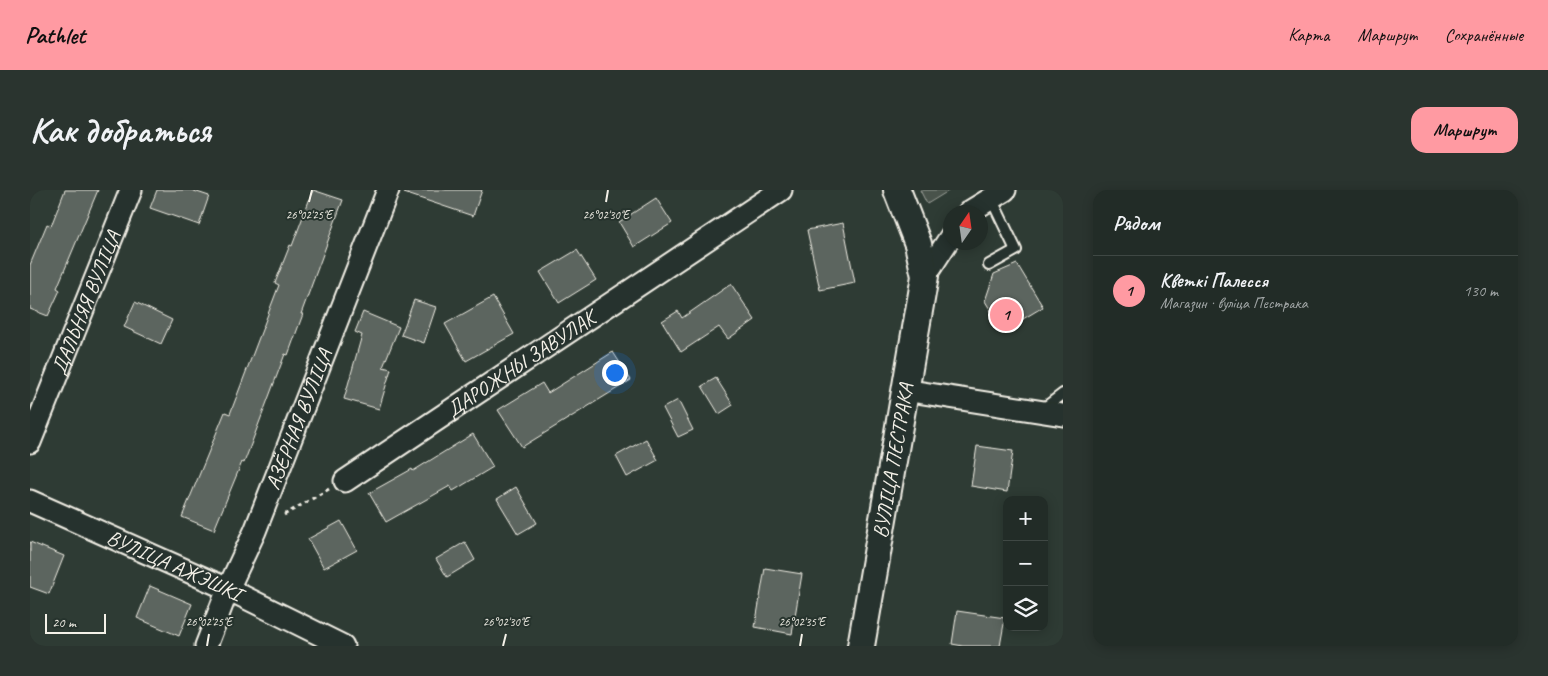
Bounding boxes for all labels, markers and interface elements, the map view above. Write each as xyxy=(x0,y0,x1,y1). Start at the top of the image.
text: Pathlet xyxy=(25,20,85,50)
text: Карта xyxy=(1288,24,1329,46)
text: Маршрут xyxy=(1357,24,1417,46)
text: Сохранённые xyxy=(1445,24,1523,46)
button: Маршрут xyxy=(1411,107,1518,153)
text: Как добраться xyxy=(30,108,211,153)
north arrow xyxy=(943,205,988,250)
text: 26°02'25"E xyxy=(286,207,334,223)
text: 26°02'30"E xyxy=(583,207,631,223)
text: Рядом xyxy=(1113,210,1160,236)
street label: ДАЛЬНЯЯ ВУЛІЦА xyxy=(45,226,127,378)
text: Кветкі Палесся xyxy=(1160,269,1268,293)
text: 1 xyxy=(1125,281,1133,301)
text: 130 m xyxy=(1464,281,1498,301)
text: Магазин · вуліца Пестрака xyxy=(1160,293,1308,313)
pin: 1 xyxy=(990,296,1022,334)
street label: ДАРОЖНЫ ЗАВУЛАК xyxy=(441,302,604,423)
street label: АЗЁРНАЯ ВУЛІЦА xyxy=(259,344,338,493)
your location xyxy=(602,360,628,386)
street label: ВУЛІЦА ПЕСТРАКА xyxy=(867,380,919,540)
map controls xyxy=(1003,496,1048,631)
button: + xyxy=(1003,496,1048,541)
street label: ВУЛІЦА АЖЭШКІ xyxy=(103,524,250,609)
button: − xyxy=(1003,541,1048,586)
button: layers xyxy=(1003,586,1048,631)
scale bar xyxy=(45,611,106,634)
text: 20 m xyxy=(52,614,76,631)
text: 26°02'25"E xyxy=(186,614,234,630)
text: 26°02'30"E xyxy=(483,614,531,630)
text: 26°02'35"E xyxy=(779,614,827,630)

